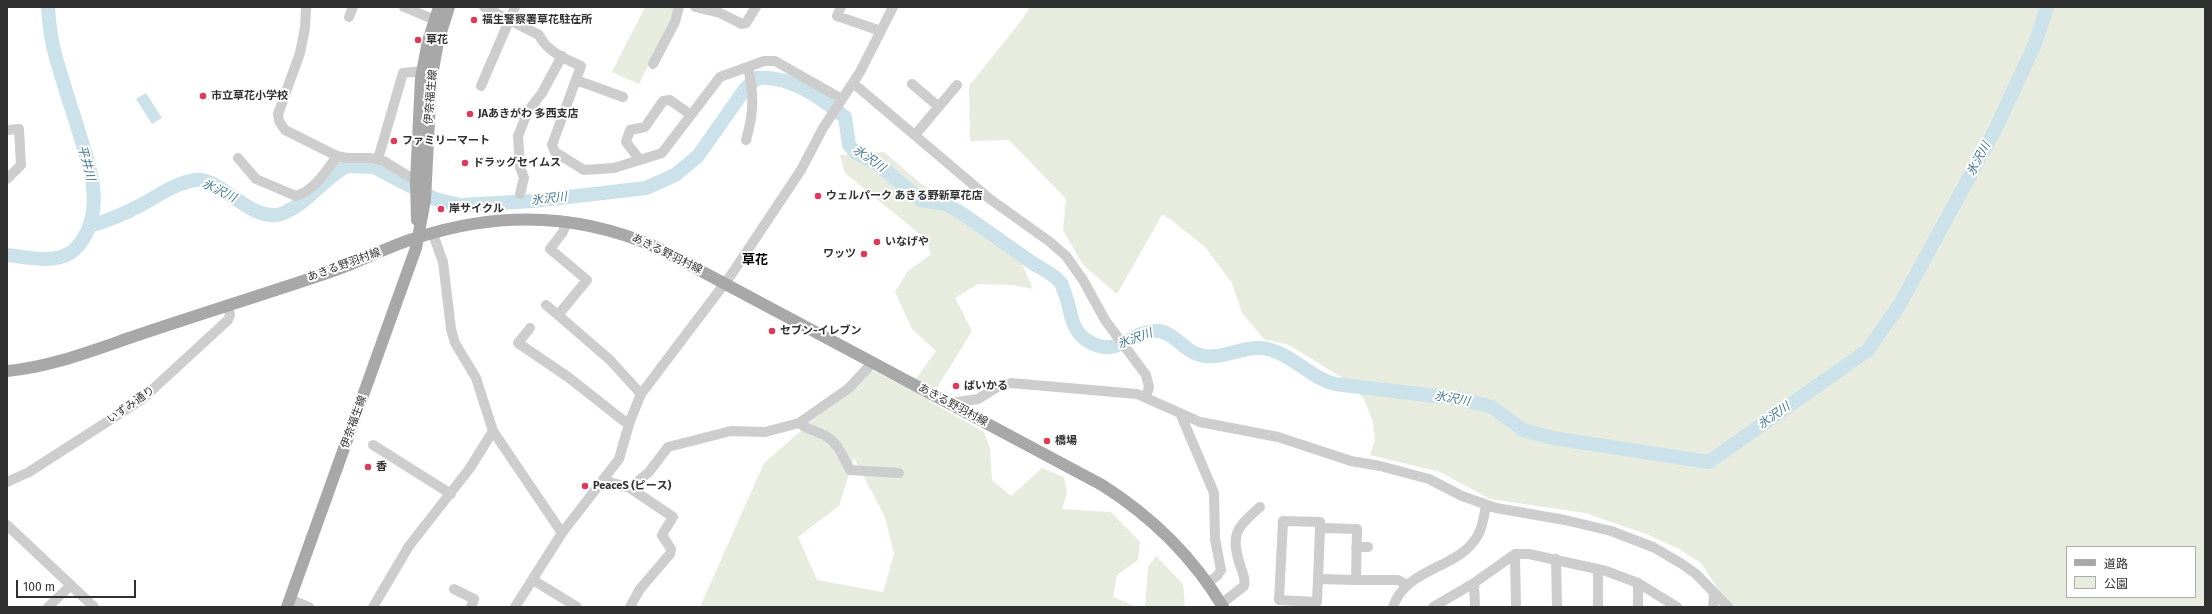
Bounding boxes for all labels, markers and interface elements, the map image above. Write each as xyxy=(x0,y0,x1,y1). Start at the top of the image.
place label: 福生警察署草花駐在所 xyxy=(482,13,592,27)
marker: 福生警察署草花駐在所 xyxy=(469,15,479,25)
place label: 草花 xyxy=(426,33,448,47)
marker: 草花 xyxy=(413,35,423,45)
street label: 伊奈福生線 xyxy=(422,69,440,125)
place label: 市立草花小学校 xyxy=(211,89,288,103)
marker: 市立草花小学校 xyxy=(198,91,208,101)
place label: JAあきがわ 多西支店 xyxy=(478,107,579,121)
marker: JAあきがわ 多西支店 xyxy=(465,109,475,119)
place label: ファミリーマート xyxy=(402,134,490,148)
marker: ファミリーマート xyxy=(389,136,399,146)
water label: 氷沢川 xyxy=(1964,140,1994,178)
water label: 氷沢川 xyxy=(850,143,888,175)
water label: 平井川 xyxy=(74,144,98,182)
place label: ドラッグセイムス xyxy=(473,156,561,170)
marker: ドラッグセイムス xyxy=(460,158,470,168)
water label: 氷沢川 xyxy=(200,177,238,205)
place label: ウェルパーク あきる野新草花店 xyxy=(826,189,983,203)
water label: 氷沢川 xyxy=(530,190,568,208)
marker: ウェルパーク あきる野新草花店 xyxy=(813,191,823,201)
place label: 岸サイクル xyxy=(449,202,504,216)
marker: 岸サイクル xyxy=(436,204,446,214)
street label: あきる野羽村線 xyxy=(630,231,704,277)
place label: いなげや xyxy=(885,235,929,249)
marker: いなげや xyxy=(872,237,882,247)
street label: あきる野羽村線 xyxy=(306,246,382,284)
place label: ワッツ xyxy=(823,247,856,261)
marker: ワッツ xyxy=(859,249,869,259)
district label: 草花 xyxy=(742,252,768,268)
place label: セブン-イレブン xyxy=(780,324,861,338)
marker: セブン-イレブン xyxy=(767,326,777,336)
water label: 氷沢川 xyxy=(1116,326,1154,352)
place label: ばいかる xyxy=(964,379,1008,393)
street label: あきる野羽村線 xyxy=(916,381,990,429)
marker: ばいかる xyxy=(951,381,961,391)
street label: いずみ通り xyxy=(105,384,157,426)
water label: 氷沢川 xyxy=(1433,389,1471,409)
street label: 伊奈福生線 xyxy=(338,394,370,450)
water label: 氷沢川 xyxy=(1755,400,1793,432)
place label: 橋場 xyxy=(1055,434,1077,448)
marker: 橋場 xyxy=(1042,436,1052,446)
place label: 香 xyxy=(376,460,387,474)
marker: 香 xyxy=(363,462,373,472)
place label: PeaceS (ピース) xyxy=(593,479,671,493)
marker: PeaceS (ピース) xyxy=(580,481,590,491)
legend xyxy=(2066,546,2196,598)
text: 道路 xyxy=(2104,557,2128,571)
scale bar xyxy=(18,572,138,598)
text: 公園 xyxy=(2104,577,2128,591)
text: 100 m xyxy=(23,580,55,594)

